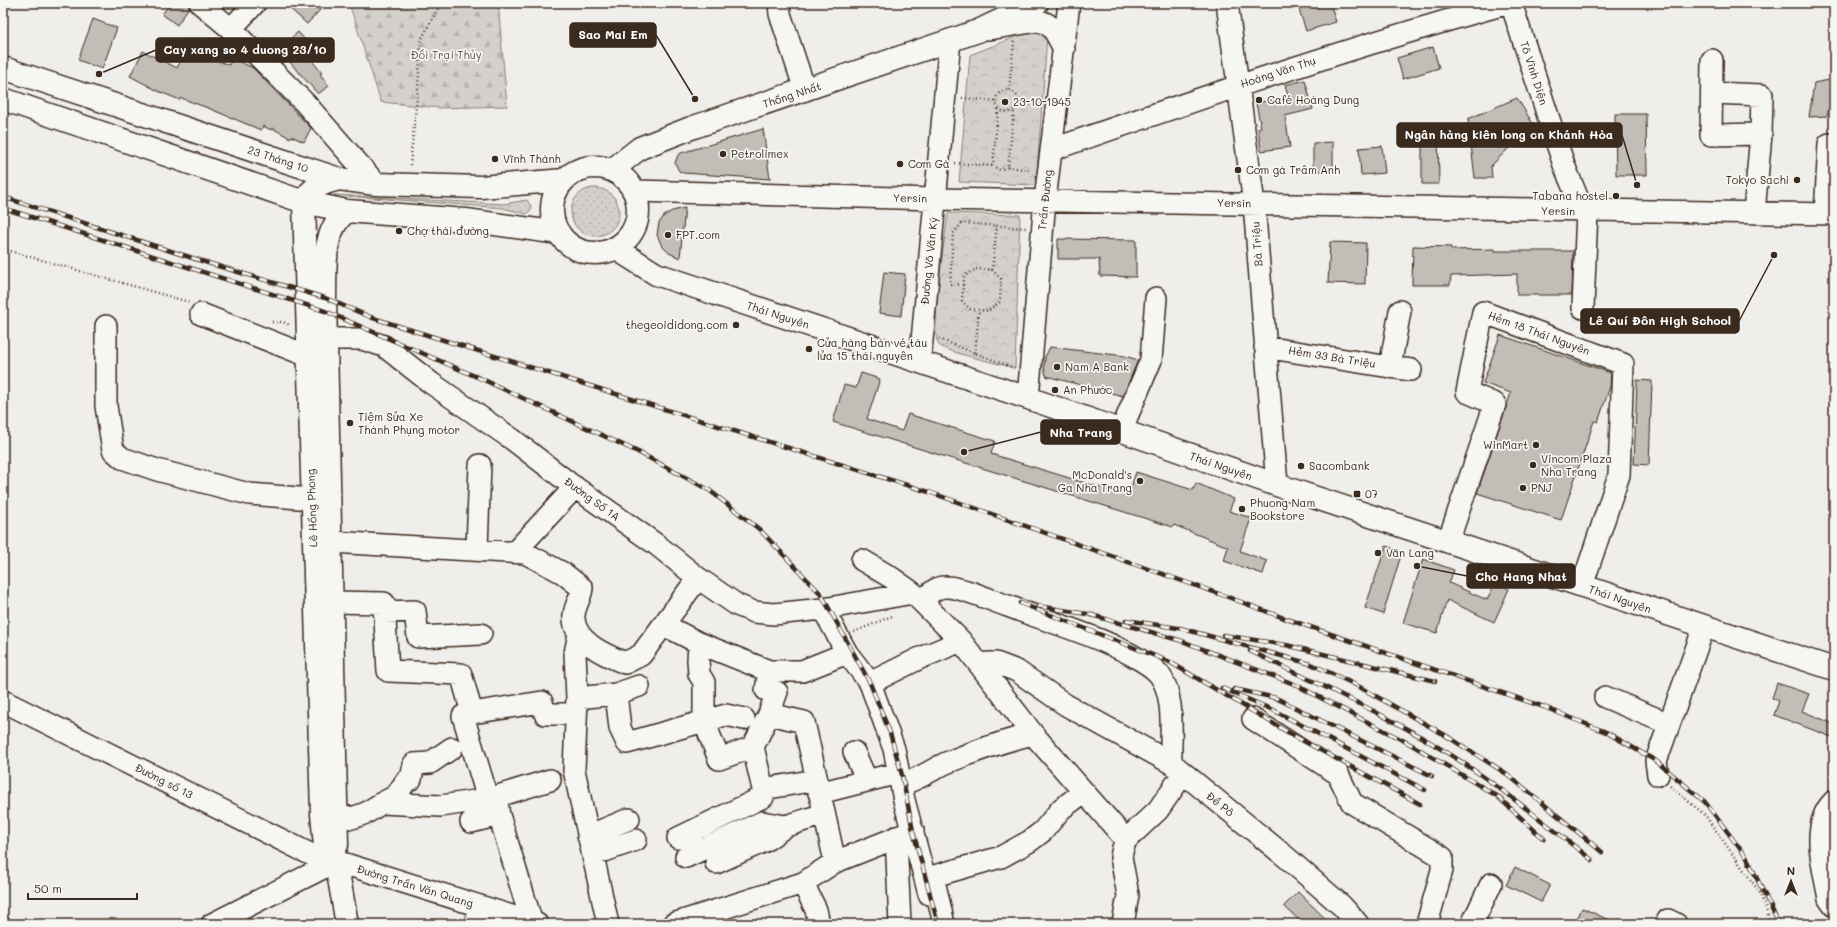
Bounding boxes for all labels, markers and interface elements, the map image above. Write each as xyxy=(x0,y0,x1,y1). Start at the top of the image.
callout: Sao Mai Em xyxy=(570,23,656,47)
text: Sao Mai Em xyxy=(578,26,648,42)
callout: Cay xang so 4 duong 23/10 xyxy=(156,38,334,62)
street label: Tô Vĩnh Diện xyxy=(1517,39,1552,107)
text: Cay xang so 4 duong 23/10 xyxy=(164,41,327,57)
park label: Đồi Trại Thủy xyxy=(411,47,482,62)
street label: Hoàng Văn Thụ xyxy=(1238,52,1317,91)
street label: Thống Nhất xyxy=(761,78,823,111)
place label: Café Hoàng Dung xyxy=(1267,92,1359,107)
place label: 23-10-1945 xyxy=(1013,94,1071,109)
marker: Café Hoàng Dung xyxy=(1254,95,1264,105)
marker: 23-10-1945 xyxy=(1000,97,1010,107)
callout: Ngân hàng kiên long cn Khánh Hòa xyxy=(1397,123,1622,147)
text: Ngân hàng kiên long cn Khánh Hòa xyxy=(1405,126,1613,142)
street label: 23 Tháng 10 xyxy=(246,142,311,175)
place label: Petrolimex xyxy=(731,146,789,161)
marker: Petrolimex xyxy=(718,149,728,159)
place label: Vĩnh Thành xyxy=(503,151,561,166)
marker: Vĩnh Thành xyxy=(490,154,500,164)
place label: Cơm Gà xyxy=(908,156,950,171)
marker: Cơm Gà xyxy=(895,159,905,169)
place label: Cơm gà Trâm Anh xyxy=(1246,162,1340,177)
marker: Cơm gà Trâm Anh xyxy=(1233,165,1243,175)
street label: Trần Đường xyxy=(1034,169,1055,231)
place label: Tokyo Sachi xyxy=(1726,172,1789,187)
marker: Tokyo Sachi xyxy=(1792,175,1802,185)
place label: Tabana hostel xyxy=(1532,188,1608,203)
street label: Yersin xyxy=(893,190,927,205)
marker: Tabana hostel xyxy=(1611,191,1621,201)
street label: Yersin xyxy=(1217,195,1251,210)
street label: Yersin xyxy=(1541,203,1575,218)
street label: Đường Võ Văn Ký xyxy=(916,216,941,305)
street label: Bà Triệu xyxy=(1247,221,1266,267)
place label: Chợ thái đường xyxy=(407,223,489,238)
marker: Chợ thái đường xyxy=(394,226,404,236)
place label: FPT.com xyxy=(676,227,720,242)
marker: FPT.com xyxy=(663,230,673,240)
street label: Thái Nguyên xyxy=(745,297,811,332)
street label: Hẻm 18 Thái Nguyên xyxy=(1486,307,1592,358)
callout: Lê Quí Đôn High School xyxy=(1581,309,1739,333)
text: Lê Quí Đôn High School xyxy=(1589,312,1731,328)
place label: thegeoididong.com xyxy=(626,317,728,332)
marker: thegeoididong.com xyxy=(731,320,741,330)
place label: Cửa hàng bán vé tàu lửa 15 thái nguyên xyxy=(817,335,927,363)
street label: Hẻm 33 Bà Triệu xyxy=(1287,342,1377,371)
marker: Cửa hàng bán vé tàu lửa 15 thái nguyên xyxy=(804,344,814,354)
place label: Nam A Bank xyxy=(1065,359,1129,374)
marker: Nam A Bank xyxy=(1052,362,1062,372)
place label: An Phước xyxy=(1063,382,1112,397)
marker: An Phước xyxy=(1050,385,1060,395)
place label: Tiệm Sửa Xe Thành Phụng motor xyxy=(358,409,460,437)
marker: Tiệm Sửa Xe Thành Phụng motor xyxy=(345,418,355,428)
callout: Nha Trang xyxy=(1041,420,1120,444)
text: Nha Trang xyxy=(1050,424,1112,440)
place label: WinMart xyxy=(1483,437,1528,452)
marker: WinMart xyxy=(1531,440,1541,450)
street label: Thái Nguyên xyxy=(1188,448,1254,483)
place label: Vincom Plaza Nha Trang xyxy=(1541,451,1612,479)
place label: Sacombank xyxy=(1309,458,1370,473)
marker: Vincom Plaza Nha Trang xyxy=(1528,460,1538,470)
marker: Sacombank xyxy=(1296,461,1306,471)
place label: McDonald's Ga Nha Trang xyxy=(1058,467,1132,495)
street label: Lê Hồng Phong xyxy=(303,469,320,547)
street label: Đường Số 1A xyxy=(561,473,623,524)
marker: McDonald's Ga Nha Trang xyxy=(1135,476,1145,486)
place label: PNJ xyxy=(1531,480,1552,495)
marker: PNJ xyxy=(1518,483,1528,493)
place label: 07 xyxy=(1365,486,1378,501)
marker: 07 xyxy=(1352,489,1362,499)
place label: Phuong Nam Bookstore xyxy=(1250,495,1315,523)
marker: Phuong Nam Bookstore xyxy=(1237,504,1247,514)
place label: Văn Lang xyxy=(1386,545,1434,560)
marker: Văn Lang xyxy=(1373,548,1383,558)
callout: Cho Hang Nhat xyxy=(1467,564,1575,588)
text: Cho Hang Nhat xyxy=(1475,568,1567,584)
street label: Thái Nguyên xyxy=(1587,581,1653,616)
street label: Đường số 13 xyxy=(133,760,196,802)
street label: Đề Pô xyxy=(1203,788,1238,820)
street label: Đường Trần Văn Quang xyxy=(355,861,475,910)
north arrow xyxy=(1771,861,1811,901)
text: N xyxy=(1787,863,1795,878)
scale bar xyxy=(28,875,137,901)
text: 50 m xyxy=(34,880,62,896)

